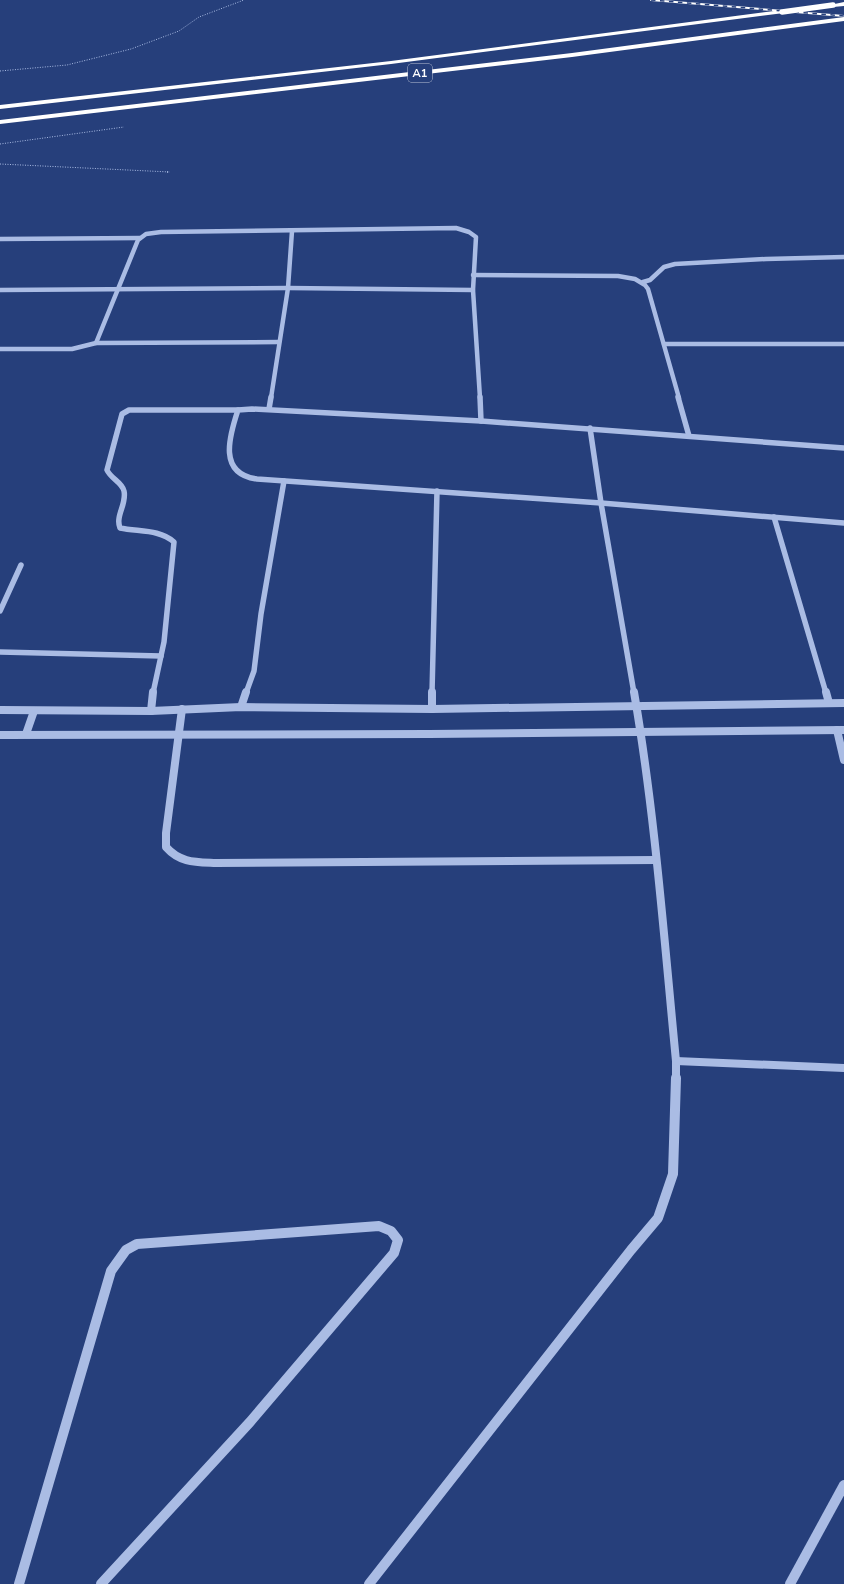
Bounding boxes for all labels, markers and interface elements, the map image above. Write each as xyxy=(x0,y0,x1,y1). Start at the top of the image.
road number: A1 xyxy=(408,64,432,82)

